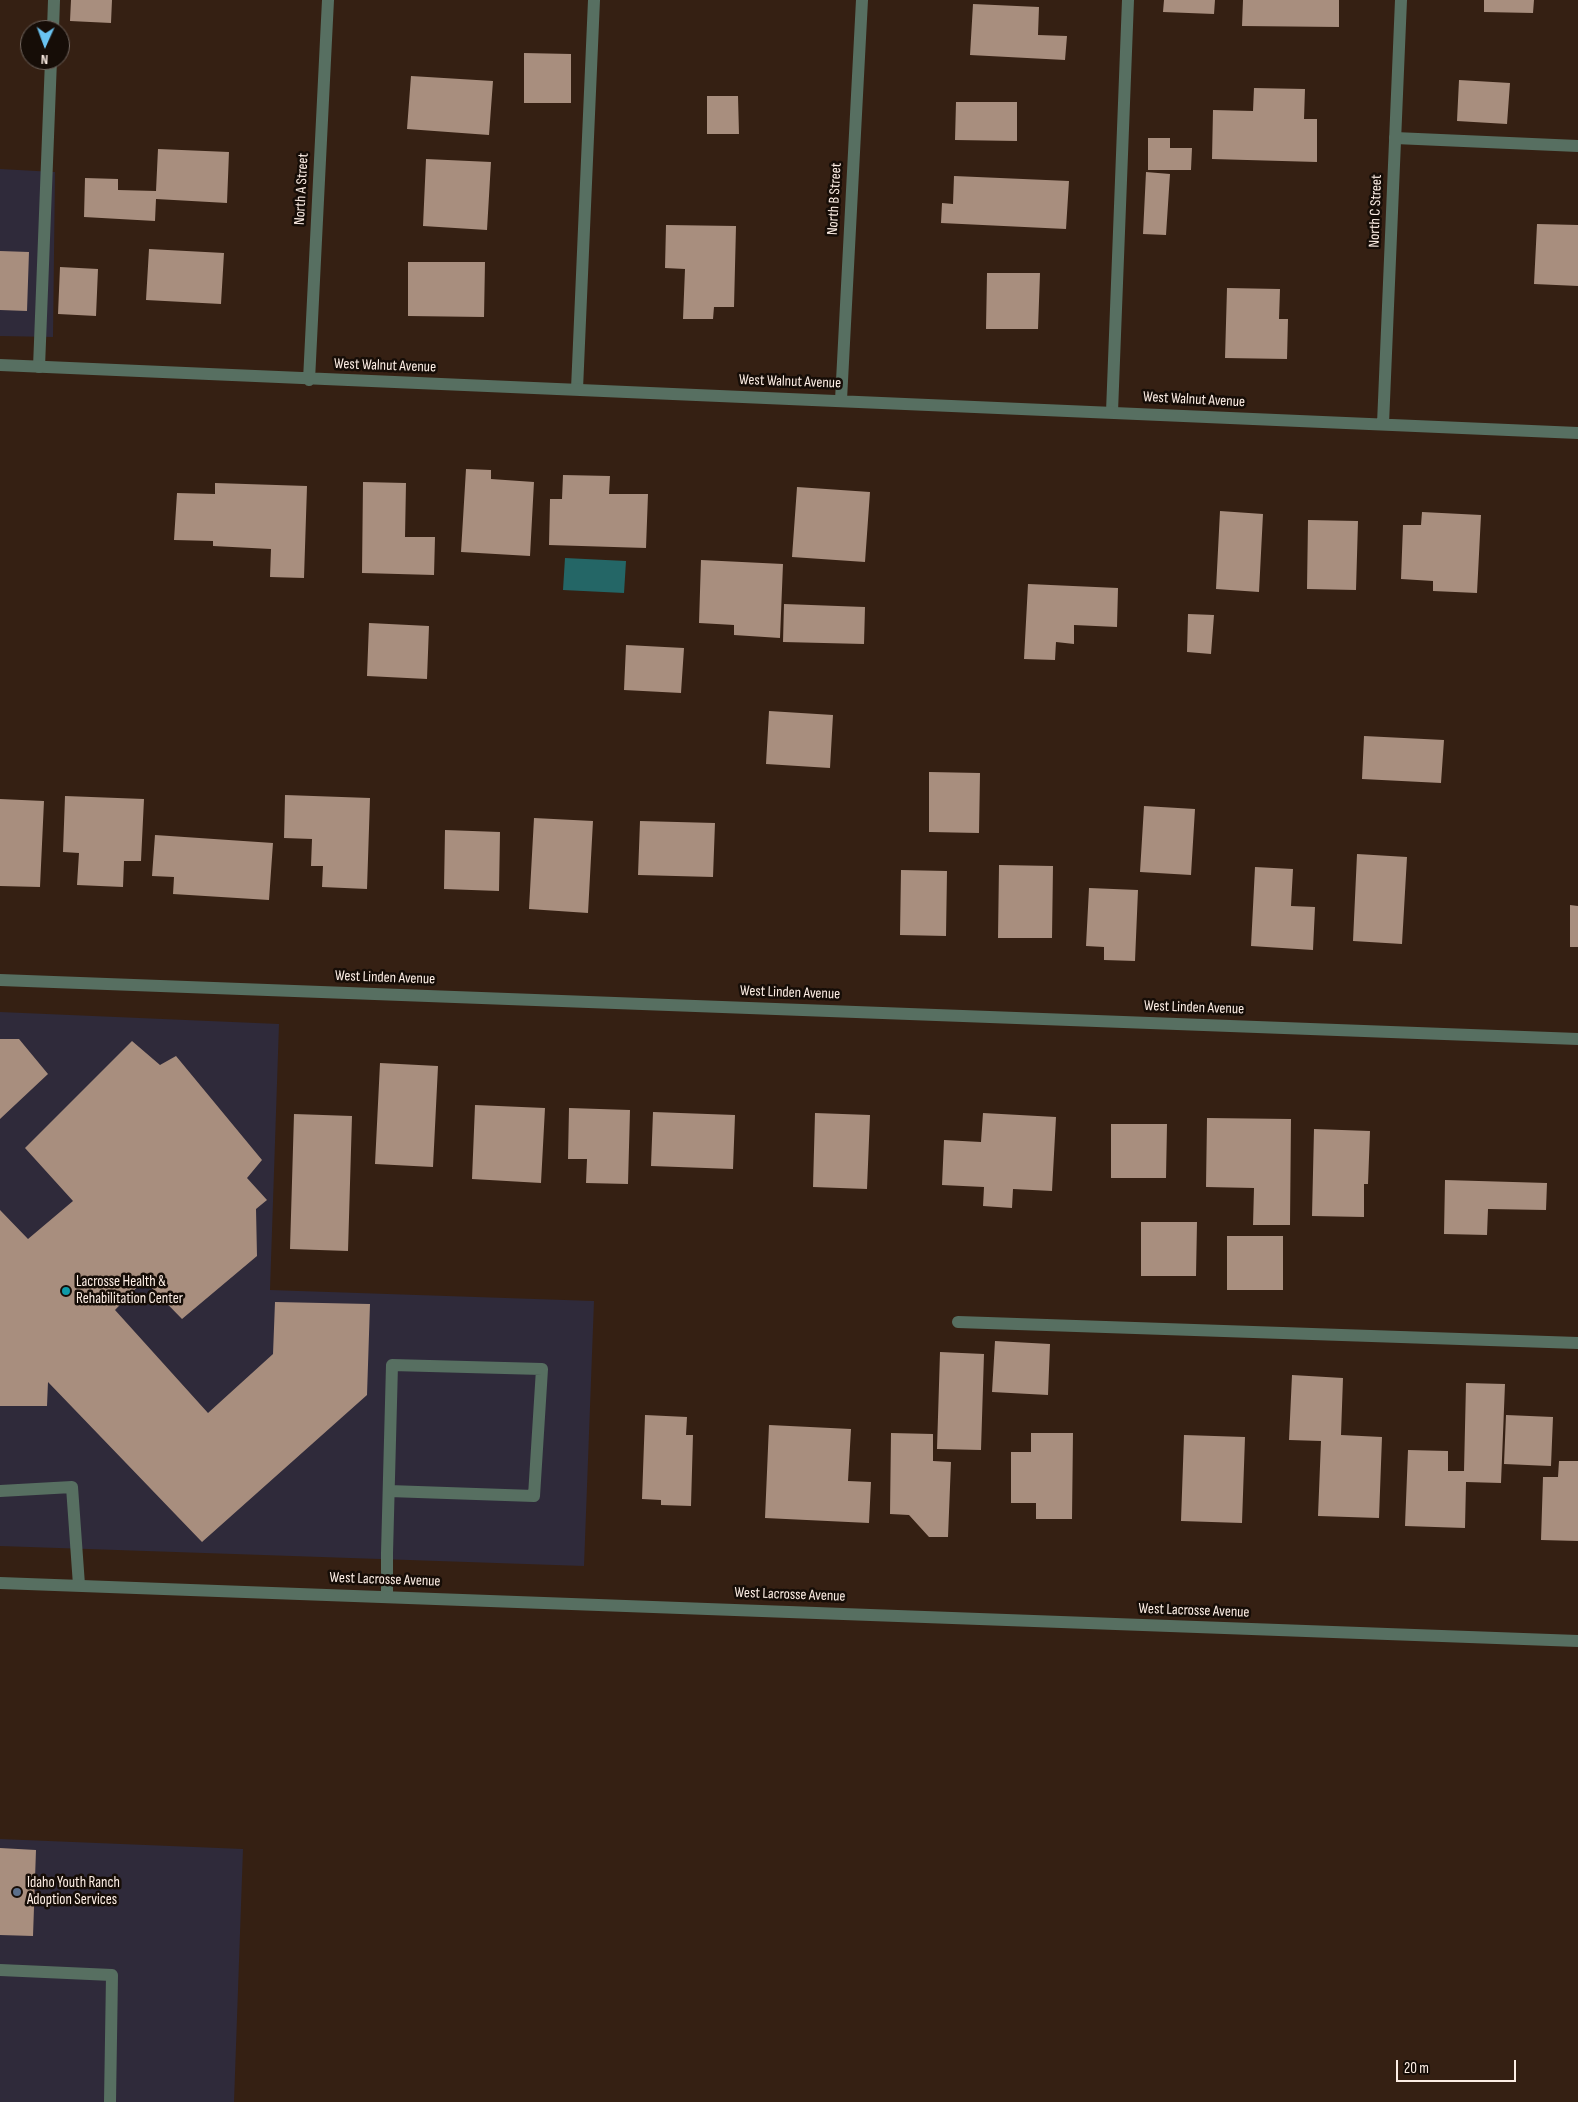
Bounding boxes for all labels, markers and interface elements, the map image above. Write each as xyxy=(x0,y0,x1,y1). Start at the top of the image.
north arrow xyxy=(20,20,70,70)
text: N xyxy=(40,51,49,68)
street label: North A Street xyxy=(291,152,313,226)
street label: North B Street xyxy=(824,162,846,236)
street label: North C Street xyxy=(1366,174,1386,248)
street label: West Walnut Avenue xyxy=(334,355,436,377)
street label: West Walnut Avenue xyxy=(739,371,841,393)
street label: West Walnut Avenue xyxy=(1143,388,1245,412)
street label: West Linden Avenue xyxy=(335,967,435,989)
street label: West Linden Avenue xyxy=(740,982,840,1004)
street label: West Linden Avenue xyxy=(1144,997,1244,1019)
place label: Lacrosse Health & Rehabilitation Center xyxy=(76,1273,183,1308)
marker: Lacrosse Health & Rehabilitation Center xyxy=(60,1285,72,1297)
street label: West Lacrosse Avenue xyxy=(329,1569,441,1591)
street label: West Lacrosse Avenue xyxy=(734,1584,846,1606)
street label: West Lacrosse Avenue xyxy=(1138,1600,1250,1622)
place label: Idaho Youth Ranch Adoption Services xyxy=(27,1874,120,1909)
marker: Idaho Youth Ranch Adoption Services xyxy=(11,1886,23,1898)
scale bar xyxy=(1398,2050,1518,2082)
text: 20 m xyxy=(1404,2059,1429,2078)

